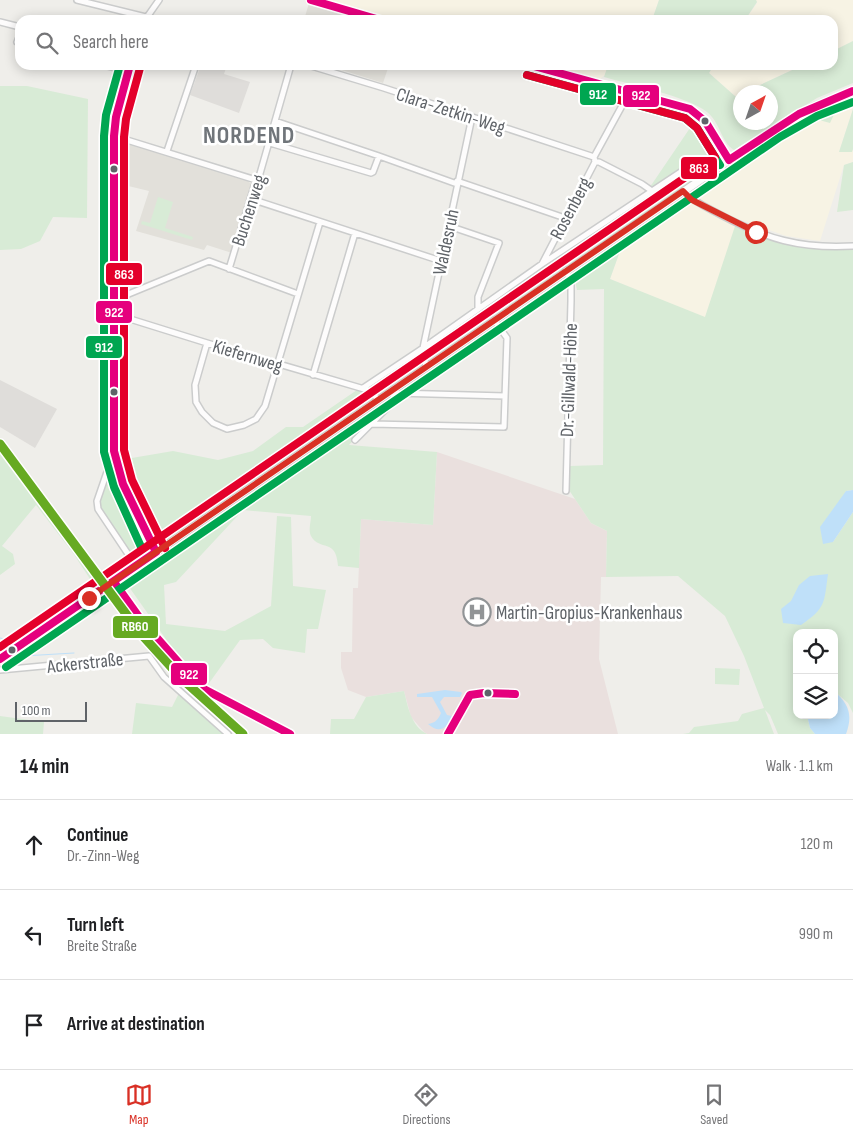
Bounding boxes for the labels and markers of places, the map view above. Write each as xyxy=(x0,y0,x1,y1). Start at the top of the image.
unlabelled marker xyxy=(700,116,710,126)
unlabelled marker xyxy=(109,164,119,174)
unlabelled marker xyxy=(109,387,119,397)
hospital icon: Martin-Gropius-Krankenhaus xyxy=(462,597,492,627)
place label: Martin-Gropius-Krankenhaus xyxy=(496,602,683,625)
unlabelled marker xyxy=(7,645,17,655)
unlabelled marker xyxy=(483,688,493,698)

